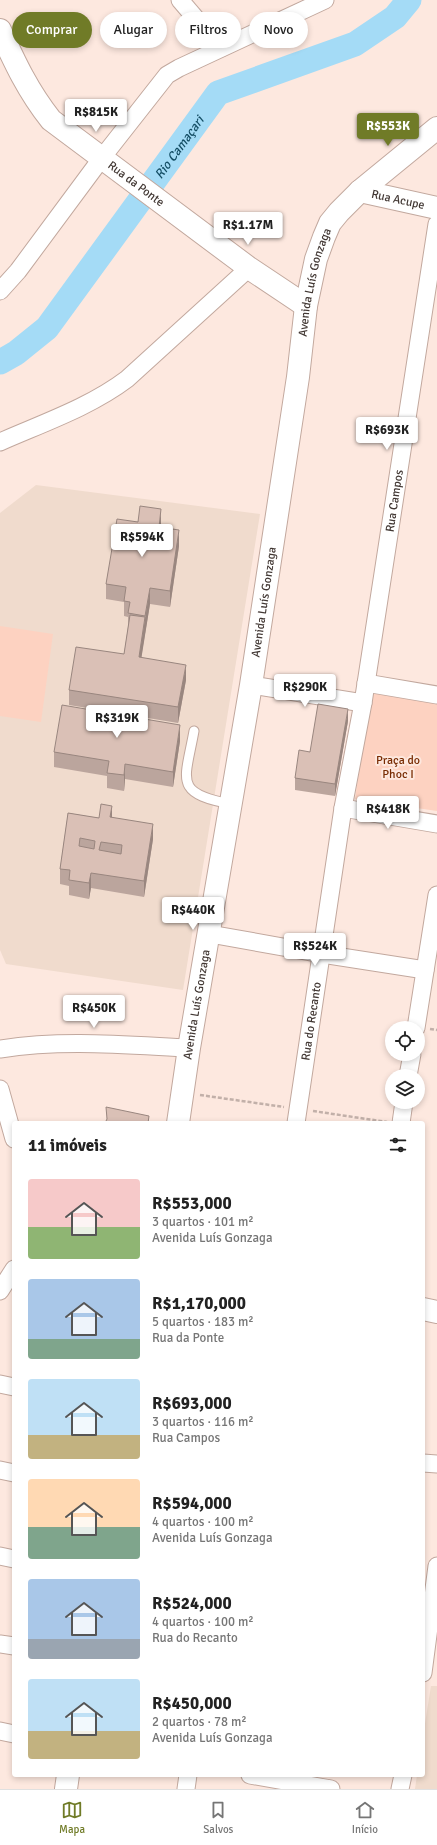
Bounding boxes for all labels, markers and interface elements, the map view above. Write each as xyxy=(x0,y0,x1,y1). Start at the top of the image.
chip: Comprar xyxy=(12,12,92,48)
chip: Alugar xyxy=(100,12,167,48)
chip: Filtros xyxy=(175,12,241,48)
chip: Novo xyxy=(249,12,308,48)
pin: R$815K xyxy=(63,99,129,133)
text: R$815K xyxy=(74,104,118,120)
water label: Rio Camaçari xyxy=(151,112,208,182)
pin: R$553K xyxy=(355,113,421,147)
text: R$553K xyxy=(366,118,410,134)
street label: Rua da Ponte xyxy=(105,158,167,210)
street label: Rua Acupe xyxy=(370,187,426,213)
pin: R$1.17M xyxy=(211,212,285,246)
text: R$1.17M xyxy=(223,217,273,233)
street label: Avenida Luís Gonzaga xyxy=(296,226,335,337)
pin: R$693K xyxy=(354,417,420,451)
text: R$693K xyxy=(365,422,409,438)
street label: Rua Campos xyxy=(383,469,407,533)
pin: R$594K xyxy=(109,524,175,558)
text: R$594K xyxy=(120,529,164,545)
street label: Avenida Luís Gonzaga xyxy=(248,546,280,658)
pin: R$290K xyxy=(272,674,338,708)
text: R$290K xyxy=(283,679,327,695)
pin: R$319K xyxy=(84,705,150,739)
text: R$319K xyxy=(95,710,139,726)
park label: Praça do Phoc I xyxy=(376,753,420,782)
pin: R$418K xyxy=(355,796,421,830)
text: R$418K xyxy=(366,801,410,817)
pin: R$440K xyxy=(160,897,226,931)
text: R$440K xyxy=(171,902,215,918)
pin: R$524K xyxy=(282,933,348,967)
text: R$524K xyxy=(293,938,337,954)
street label: Avenida Luís Gonzaga xyxy=(180,948,214,1061)
street label: Rua do Recanto xyxy=(298,981,325,1062)
pin: R$450K xyxy=(61,995,127,1029)
text: R$450K xyxy=(72,1000,116,1016)
map controls xyxy=(385,1021,425,1109)
button: locate xyxy=(385,1021,425,1061)
button: layers xyxy=(385,1069,425,1109)
icon: filters xyxy=(387,1134,409,1156)
text: 11 imóveis xyxy=(28,1135,107,1156)
text: R$553,000 xyxy=(152,1193,232,1214)
icon: home xyxy=(60,1195,108,1243)
text: 3 quartos · 101 m² xyxy=(152,1214,254,1230)
text: Avenida Luís Gonzaga xyxy=(152,1230,273,1246)
text: R$1,170,000 xyxy=(152,1293,246,1314)
icon: home xyxy=(60,1295,108,1343)
text: 5 quartos · 183 m² xyxy=(152,1314,254,1330)
text: Rua da Ponte xyxy=(152,1330,224,1346)
text: R$693,000 xyxy=(152,1393,232,1414)
icon: home xyxy=(60,1395,108,1443)
text: 3 quartos · 116 m² xyxy=(152,1414,254,1430)
text: Rua Campos xyxy=(152,1430,220,1446)
text: R$594,000 xyxy=(152,1493,232,1514)
icon: home xyxy=(60,1495,108,1543)
text: 4 quartos · 100 m² xyxy=(152,1514,254,1530)
text: Avenida Luís Gonzaga xyxy=(152,1530,273,1546)
text: R$524,000 xyxy=(152,1593,232,1614)
icon: home xyxy=(60,1595,108,1643)
text: 4 quartos · 100 m² xyxy=(152,1614,254,1630)
text: Rua do Recanto xyxy=(152,1630,238,1646)
text: R$450,000 xyxy=(152,1693,232,1714)
icon: home xyxy=(60,1695,108,1743)
text: 2 quartos · 78 m² xyxy=(152,1714,247,1730)
text: Avenida Luís Gonzaga xyxy=(152,1730,273,1746)
tab: Mapa xyxy=(59,1799,85,1836)
tab: Salvos xyxy=(203,1799,233,1836)
tab: Início xyxy=(352,1799,378,1836)

